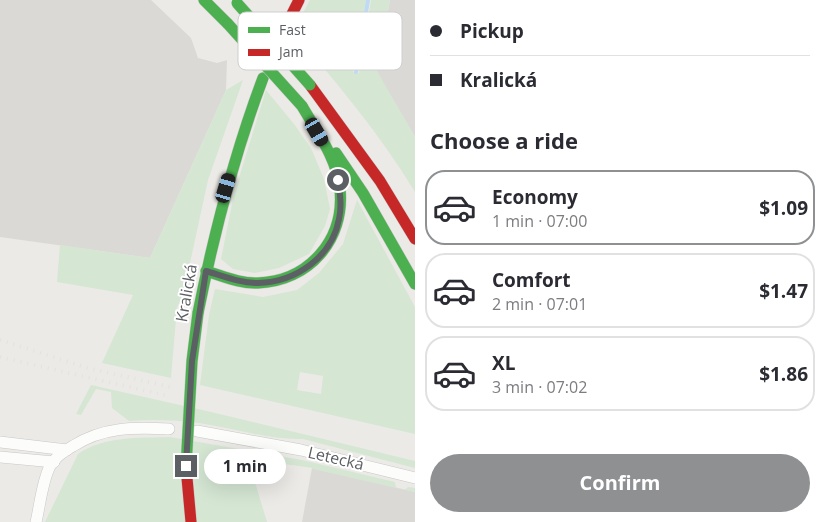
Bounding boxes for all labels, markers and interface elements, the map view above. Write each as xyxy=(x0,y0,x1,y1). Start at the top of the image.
legend xyxy=(238,12,402,70)
text: Pickup xyxy=(460,18,524,44)
text: Fast xyxy=(279,20,306,39)
text: Jam xyxy=(277,42,304,61)
text: Kralická xyxy=(460,67,537,93)
car xyxy=(303,115,330,149)
text: Choose a ride xyxy=(430,125,578,155)
route start xyxy=(327,169,349,191)
car xyxy=(214,171,237,205)
text: Economy xyxy=(492,184,578,210)
icon: car xyxy=(432,185,477,230)
text: $1.09 xyxy=(759,195,808,221)
text: 1 min · 07:00 xyxy=(492,210,587,232)
street label: Kralická xyxy=(170,262,202,324)
text: Comfort xyxy=(492,267,571,293)
icon: car xyxy=(432,268,477,313)
text: $1.47 xyxy=(759,278,808,304)
text: 2 min · 07:01 xyxy=(492,293,587,315)
text: XL xyxy=(492,350,515,376)
icon: car xyxy=(432,351,477,396)
text: $1.86 xyxy=(759,361,808,387)
text: 3 min · 07:02 xyxy=(492,376,587,398)
street label: Letecká xyxy=(306,441,366,475)
callout: 1 min xyxy=(204,448,286,484)
button: Confirm xyxy=(430,454,810,512)
route end xyxy=(175,455,197,477)
text: 1 min xyxy=(223,455,267,477)

